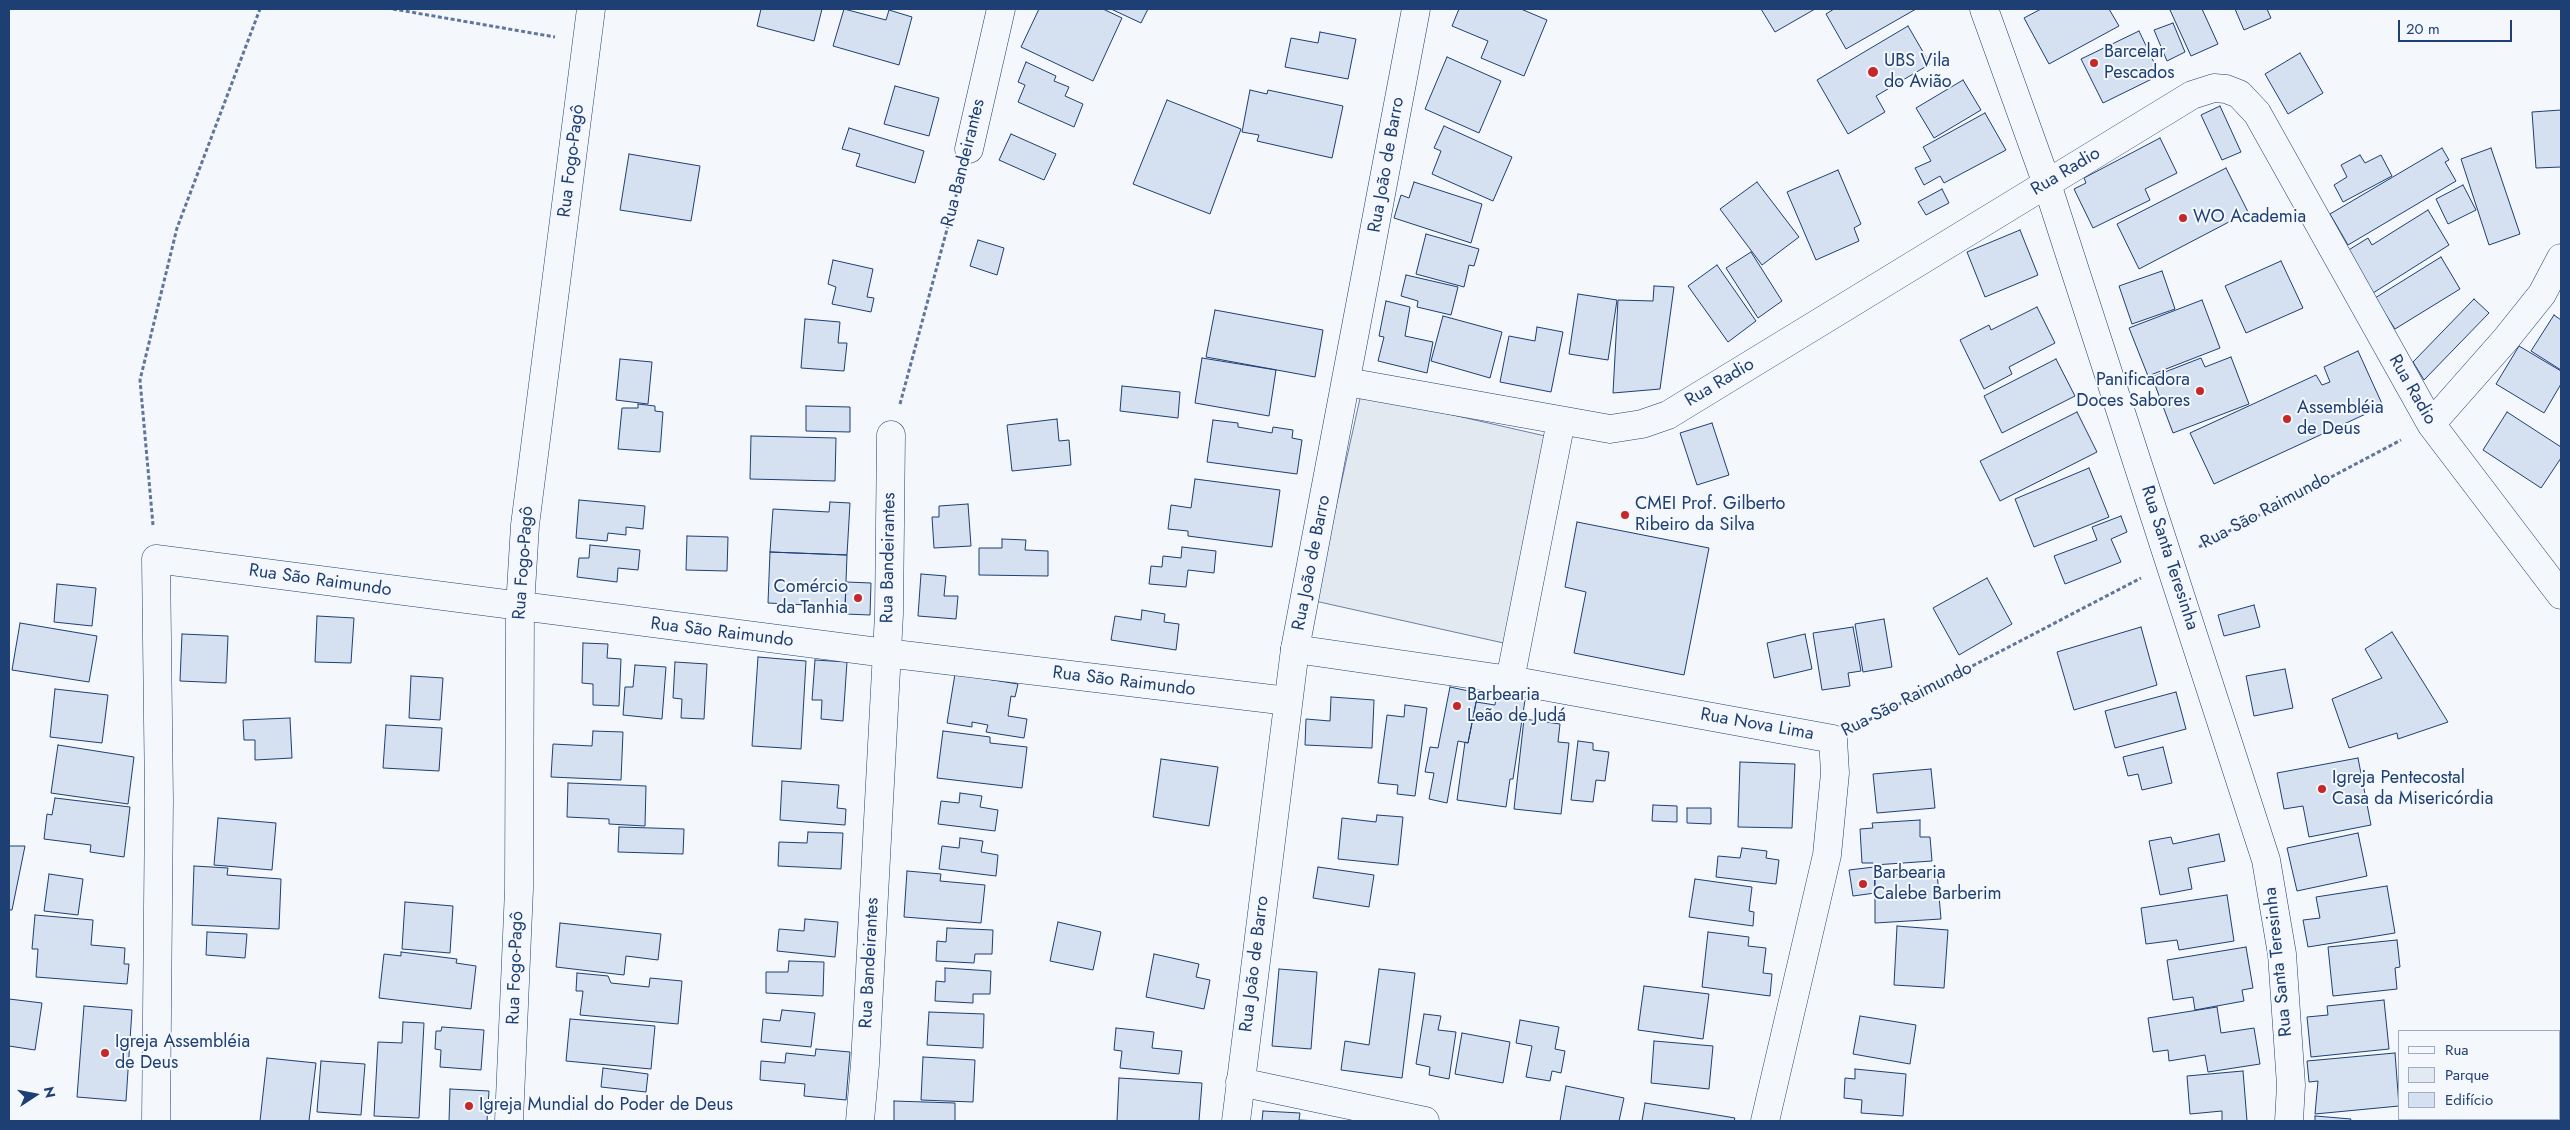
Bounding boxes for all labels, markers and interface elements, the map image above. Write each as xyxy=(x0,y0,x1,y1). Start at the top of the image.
scale bar xyxy=(2400,10,2514,42)
text: 20 m xyxy=(2406,18,2440,40)
place label: Barcelar Pescados xyxy=(2104,42,2174,84)
place label: UBS Vila do Avião xyxy=(1884,51,1952,94)
marker: Barcelar Pescados xyxy=(2088,57,2100,69)
marker: UBS Vila do Avião xyxy=(1866,65,1880,79)
street label: Rua João de Barro xyxy=(1364,96,1410,234)
street label: Rua Bandeirantes xyxy=(938,97,990,229)
street label: Rua Fogo-Pagô xyxy=(554,103,590,219)
street label: Rua Radio xyxy=(2027,143,2105,201)
place label: WO Academia xyxy=(2193,207,2306,229)
marker: WO Academia xyxy=(2177,212,2189,224)
street label: Rua Radio xyxy=(2383,351,2441,429)
street label: Rua Radio xyxy=(1681,354,1759,412)
place label: Panificadora Doces Sabores xyxy=(2076,370,2190,412)
marker: Panificadora Doces Sabores xyxy=(2194,385,2206,397)
place label: Assembléia de Deus xyxy=(2297,398,2384,440)
marker: Assembléia de Deus xyxy=(2281,413,2293,425)
street label: Rua São Raimundo xyxy=(2197,468,2335,554)
street label: Rua Santa Teresinha xyxy=(2135,483,2203,633)
street label: Rua Bandeirantes xyxy=(877,492,901,624)
street label: Rua João de Barro xyxy=(1288,494,1336,632)
place label: CMEI Prof. Gilberto Ribeiro da Silva xyxy=(1635,494,1785,536)
street label: Rua Fogo-Pagô xyxy=(509,505,539,621)
marker: CMEI Prof. Gilberto Ribeiro da Silva xyxy=(1619,509,1631,521)
street label: Rua São Raimundo xyxy=(247,560,393,602)
place label: Comércio da Tanhia xyxy=(774,577,848,620)
marker: Comércio da Tanhia xyxy=(852,592,864,604)
street label: Rua São Raimundo xyxy=(649,614,795,652)
street label: Rua São Raimundo xyxy=(1838,658,1976,742)
street label: Rua São Raimundo xyxy=(1051,663,1197,701)
place label: Barbearia Leão de Judá xyxy=(1467,685,1566,728)
marker: Barbearia Leão de Judá xyxy=(1451,700,1463,712)
street label: Rua Nova Lima xyxy=(1699,704,1815,746)
place label: Igreja Pentecostal Casa da Misericórdia xyxy=(2332,768,2493,811)
marker: Igreja Pentecostal Casa da Misericórdia xyxy=(2316,783,2328,795)
place label: Barbearia Calebe Barberim xyxy=(1873,863,2002,906)
marker: Barbearia Calebe Barberim xyxy=(1857,878,1869,890)
street label: Rua Santa Teresinha xyxy=(2260,886,2298,1038)
street label: Rua João de Barro xyxy=(1236,895,1274,1033)
street label: Rua Bandeirantes xyxy=(856,897,884,1029)
street label: Rua Fogo-Pagô xyxy=(503,911,529,1025)
legend xyxy=(2398,1030,2560,1120)
place label: Igreja Assembléia de Deus xyxy=(115,1032,250,1074)
text: Rua xyxy=(2445,1039,2469,1061)
marker: Igreja Assembléia de Deus xyxy=(99,1047,111,1059)
text: Parque xyxy=(2445,1064,2489,1086)
north arrow xyxy=(10,1070,60,1120)
text: N xyxy=(39,1085,61,1100)
text: Edifício xyxy=(2445,1089,2493,1111)
place label: Igreja Mundial do Poder de Deus xyxy=(479,1095,733,1117)
marker: Igreja Mundial do Poder de Deus xyxy=(463,1100,475,1112)

